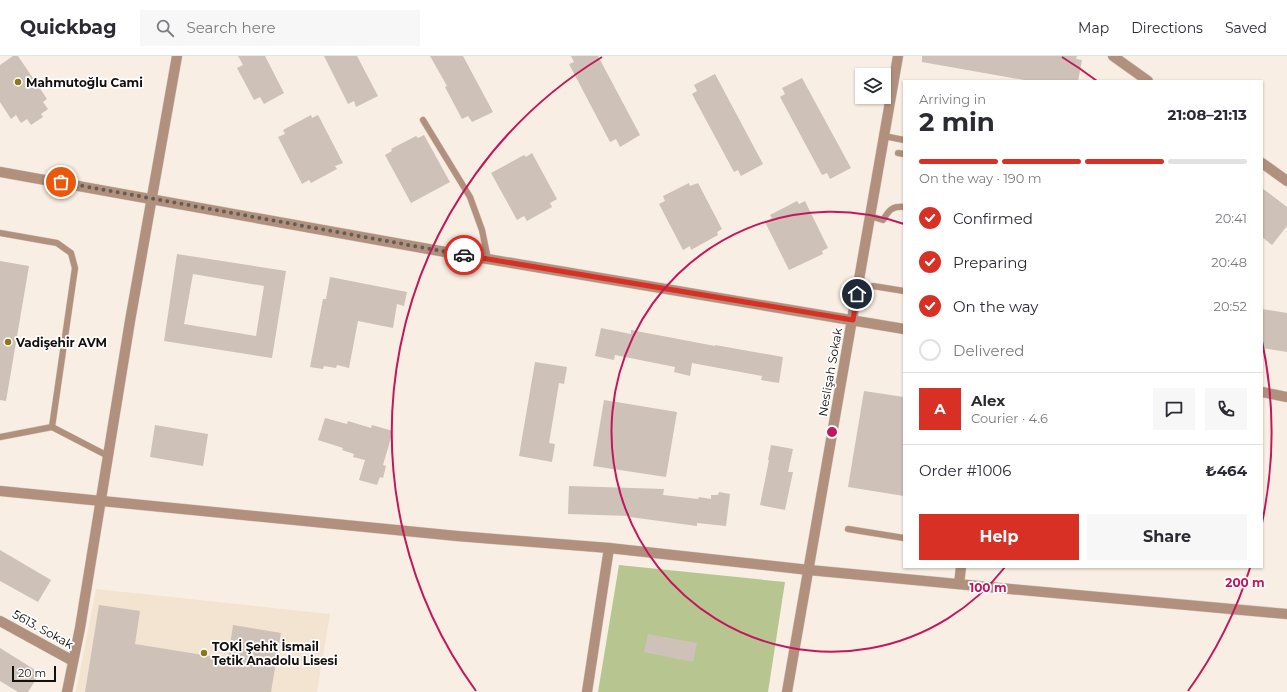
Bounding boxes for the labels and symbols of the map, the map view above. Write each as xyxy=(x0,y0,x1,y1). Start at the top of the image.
place label: Mahmutoğlu Cami xyxy=(26,75,143,90)
marker: Mahmutoğlu Cami xyxy=(13,77,23,87)
pin xyxy=(44,165,78,199)
courier xyxy=(444,235,484,275)
pin xyxy=(840,277,874,311)
street label: Neslişah Sokak xyxy=(815,326,845,417)
place label: Vadişehir AVM xyxy=(15,335,107,350)
marker: Vadişehir AVM xyxy=(3,337,13,347)
centre of rings xyxy=(825,425,839,439)
text: 200 m xyxy=(1225,575,1265,590)
text: 100 m xyxy=(970,580,1006,595)
street label: 5613. Sokak xyxy=(10,606,77,652)
place label: TOKİ Şehit İsmail Tetik Anadolu Lisesi xyxy=(212,639,338,668)
marker: TOKİ Şehit İsmail Tetik Anadolu Lisesi xyxy=(199,648,209,658)
scale bar xyxy=(12,664,56,683)

